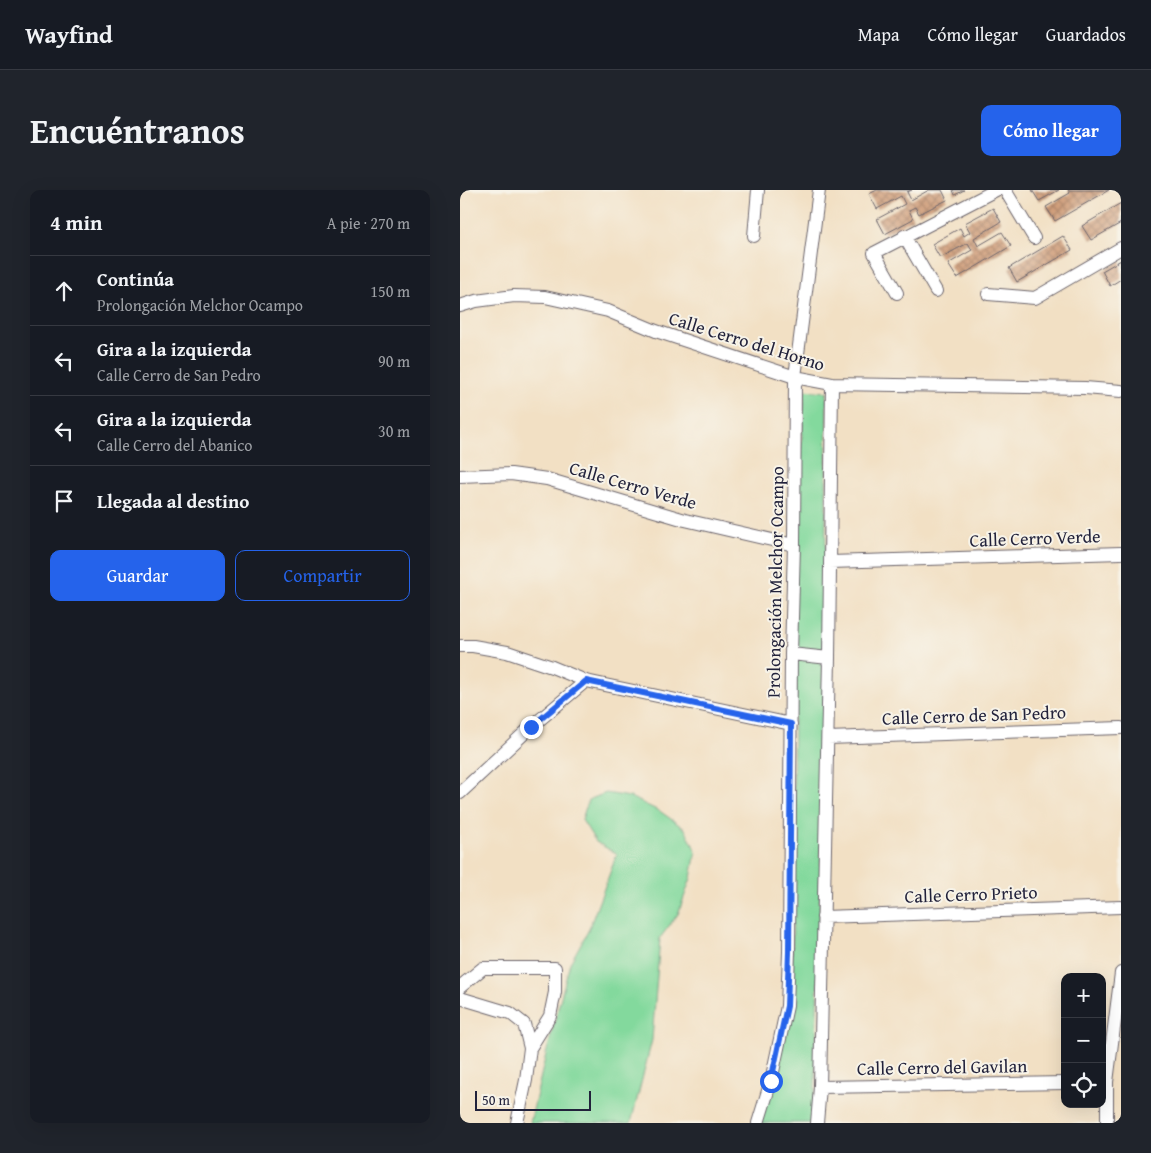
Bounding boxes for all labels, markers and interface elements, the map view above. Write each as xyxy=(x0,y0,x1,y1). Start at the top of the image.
text: Wayfind xyxy=(25,17,113,52)
text: Mapa xyxy=(858,21,900,48)
text: Cómo llegar xyxy=(928,21,1018,48)
text: Guardados xyxy=(1046,21,1126,48)
text: Encuéntranos xyxy=(30,105,245,156)
button: Cómo llegar xyxy=(981,105,1121,156)
text: 4 min xyxy=(50,207,102,238)
text: A pie · 270 m xyxy=(327,211,410,235)
text: Continúa xyxy=(97,265,174,293)
icon: ahead xyxy=(50,277,78,305)
text: 150 m xyxy=(370,279,410,303)
text: Prolongación Melchor Ocampo xyxy=(97,293,303,317)
street label: Calle Cerro del Horno xyxy=(666,304,828,378)
text: Gira a la izquierda xyxy=(97,335,252,363)
icon: left xyxy=(50,347,78,375)
text: 90 m xyxy=(378,349,410,373)
text: Calle Cerro de San Pedro xyxy=(97,363,261,387)
text: Gira a la izquierda xyxy=(97,405,252,433)
icon: left xyxy=(50,417,78,445)
text: 30 m xyxy=(378,419,410,443)
text: Calle Cerro del Abanico xyxy=(97,433,252,457)
street label: Calle Cerro Verde xyxy=(566,454,700,516)
street label: Prolongación Melchor Ocampo xyxy=(759,466,791,698)
icon: arrive xyxy=(50,487,78,515)
text: Llegada al destino xyxy=(97,487,249,515)
street label: Calle Cerro Verde xyxy=(969,522,1101,554)
button: Guardar xyxy=(50,550,225,601)
button: Compartir xyxy=(235,550,410,601)
street label: Calle Cerro de San Pedro xyxy=(881,698,1067,732)
route end xyxy=(520,716,543,739)
street label: Calle Cerro Prieto xyxy=(904,878,1038,910)
map controls xyxy=(1061,973,1106,1108)
button: + xyxy=(1061,973,1106,1018)
button: − xyxy=(1061,1018,1106,1063)
street label: Calle Cerro del Gavilan xyxy=(857,1052,1027,1082)
button: locate xyxy=(1061,1063,1106,1108)
route start xyxy=(760,1070,783,1093)
scale bar xyxy=(475,1088,591,1111)
text: 50 m xyxy=(482,1090,510,1110)

